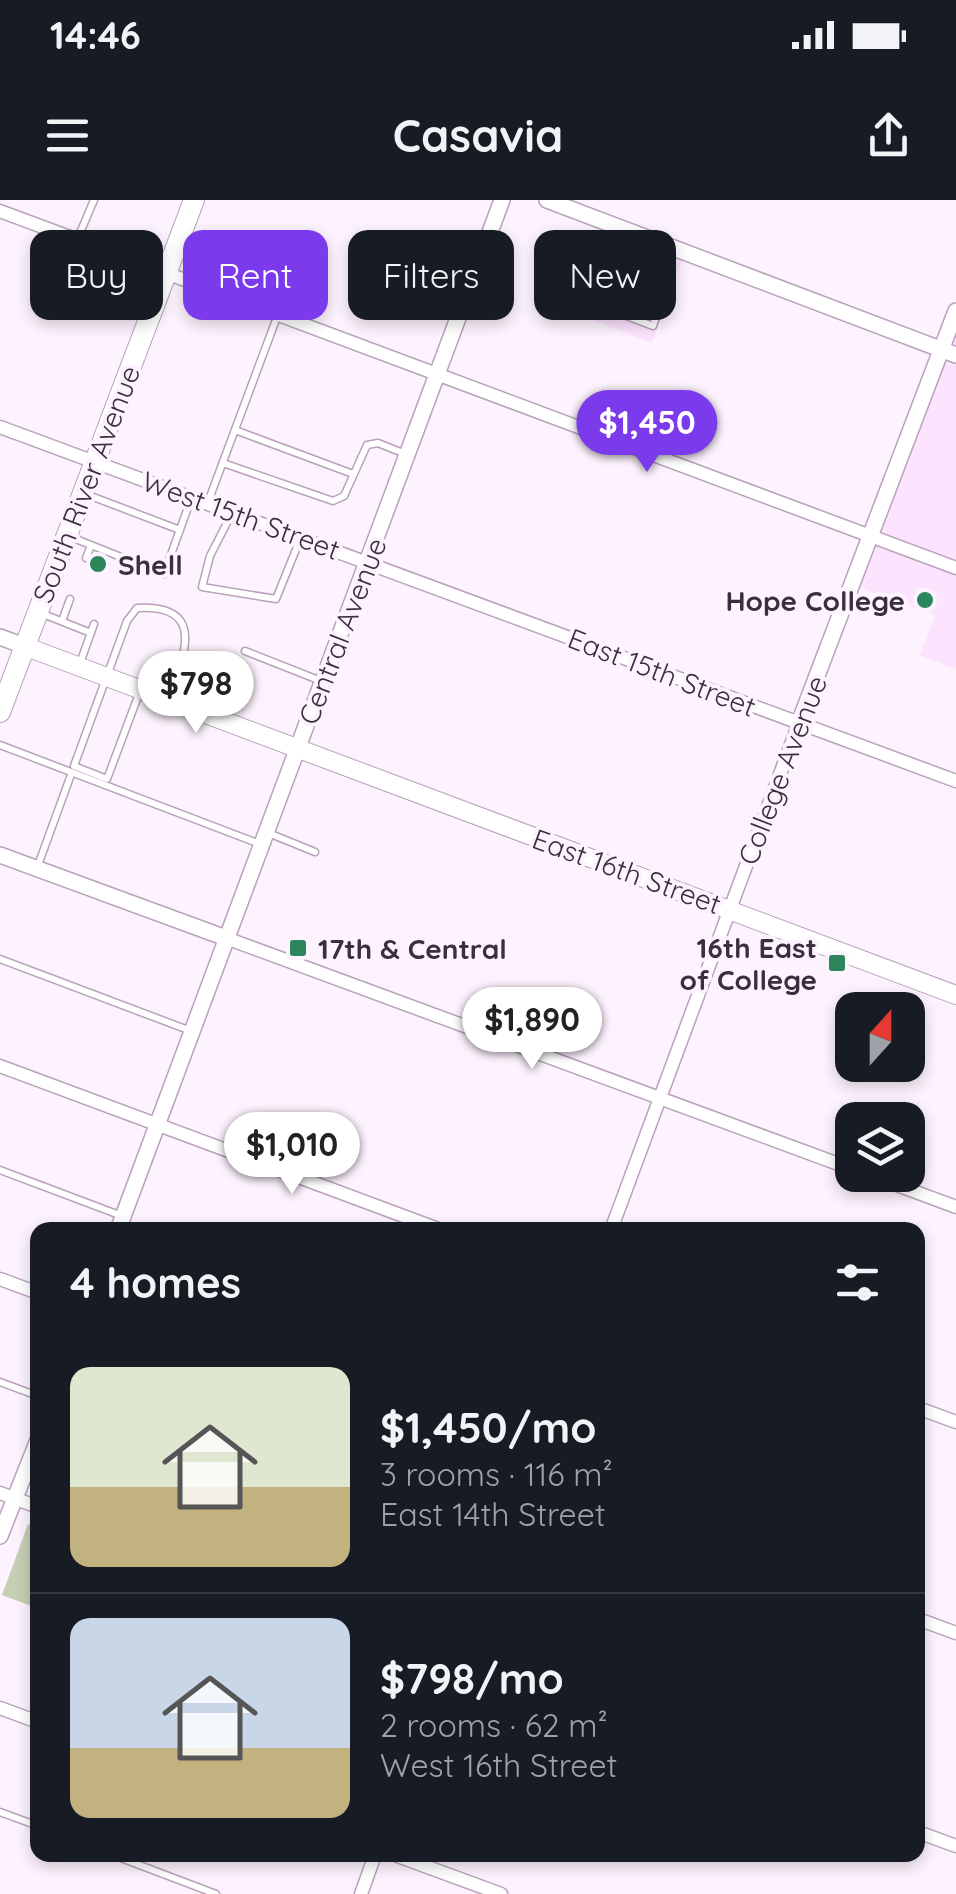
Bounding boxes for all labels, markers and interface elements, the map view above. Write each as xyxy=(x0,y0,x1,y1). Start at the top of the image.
text: 14:46 xyxy=(50,11,141,59)
text: Casavia xyxy=(393,107,563,163)
icon: menu xyxy=(40,108,95,163)
icon: share xyxy=(861,108,916,163)
chip: Buy xyxy=(30,230,163,320)
chip: Rent xyxy=(183,230,328,320)
chip: Filters xyxy=(348,230,514,320)
chip: New xyxy=(534,230,676,320)
street label: South River Avenue xyxy=(25,361,147,607)
pin: $1,450 xyxy=(566,390,728,475)
text: $1,450 xyxy=(598,402,696,442)
street label: West 15th Street xyxy=(137,463,345,567)
street label: Central Avenue xyxy=(290,533,394,729)
place label: Shell xyxy=(118,547,183,582)
marker: Shell xyxy=(87,553,109,575)
place label: Hope College xyxy=(725,583,905,618)
marker: Hope College xyxy=(914,589,936,611)
street label: East 15th Street xyxy=(563,620,761,724)
pin: $798 xyxy=(137,651,255,736)
text: $798 xyxy=(160,663,232,703)
street label: College Avenue xyxy=(730,671,834,869)
street label: East 16th Street xyxy=(528,821,726,921)
place label: 16th East of College xyxy=(679,930,817,997)
place label: 17th & Central xyxy=(318,931,507,966)
marker: 17th & Central xyxy=(287,937,309,959)
marker: 16th East of College xyxy=(826,952,848,974)
pin: $1,890 xyxy=(451,987,613,1072)
north arrow xyxy=(835,992,925,1082)
map controls xyxy=(835,992,925,1192)
text: $1,890 xyxy=(484,999,580,1039)
button: layers xyxy=(835,1102,925,1192)
pin: $1,010 xyxy=(211,1112,373,1197)
text: $1,010 xyxy=(246,1124,338,1164)
icon: filters xyxy=(830,1255,885,1310)
text: 4 homes xyxy=(70,1256,241,1309)
text: $1,450/mo xyxy=(380,1401,596,1454)
icon: home xyxy=(150,1407,270,1527)
text: 3 rooms · 116 m² xyxy=(380,1454,613,1494)
text: East 14th Street xyxy=(380,1494,606,1534)
text: $798/mo xyxy=(380,1652,564,1705)
icon: home xyxy=(150,1658,270,1778)
text: 2 rooms · 62 m² xyxy=(380,1705,608,1745)
text: West 16th Street xyxy=(380,1745,617,1785)

